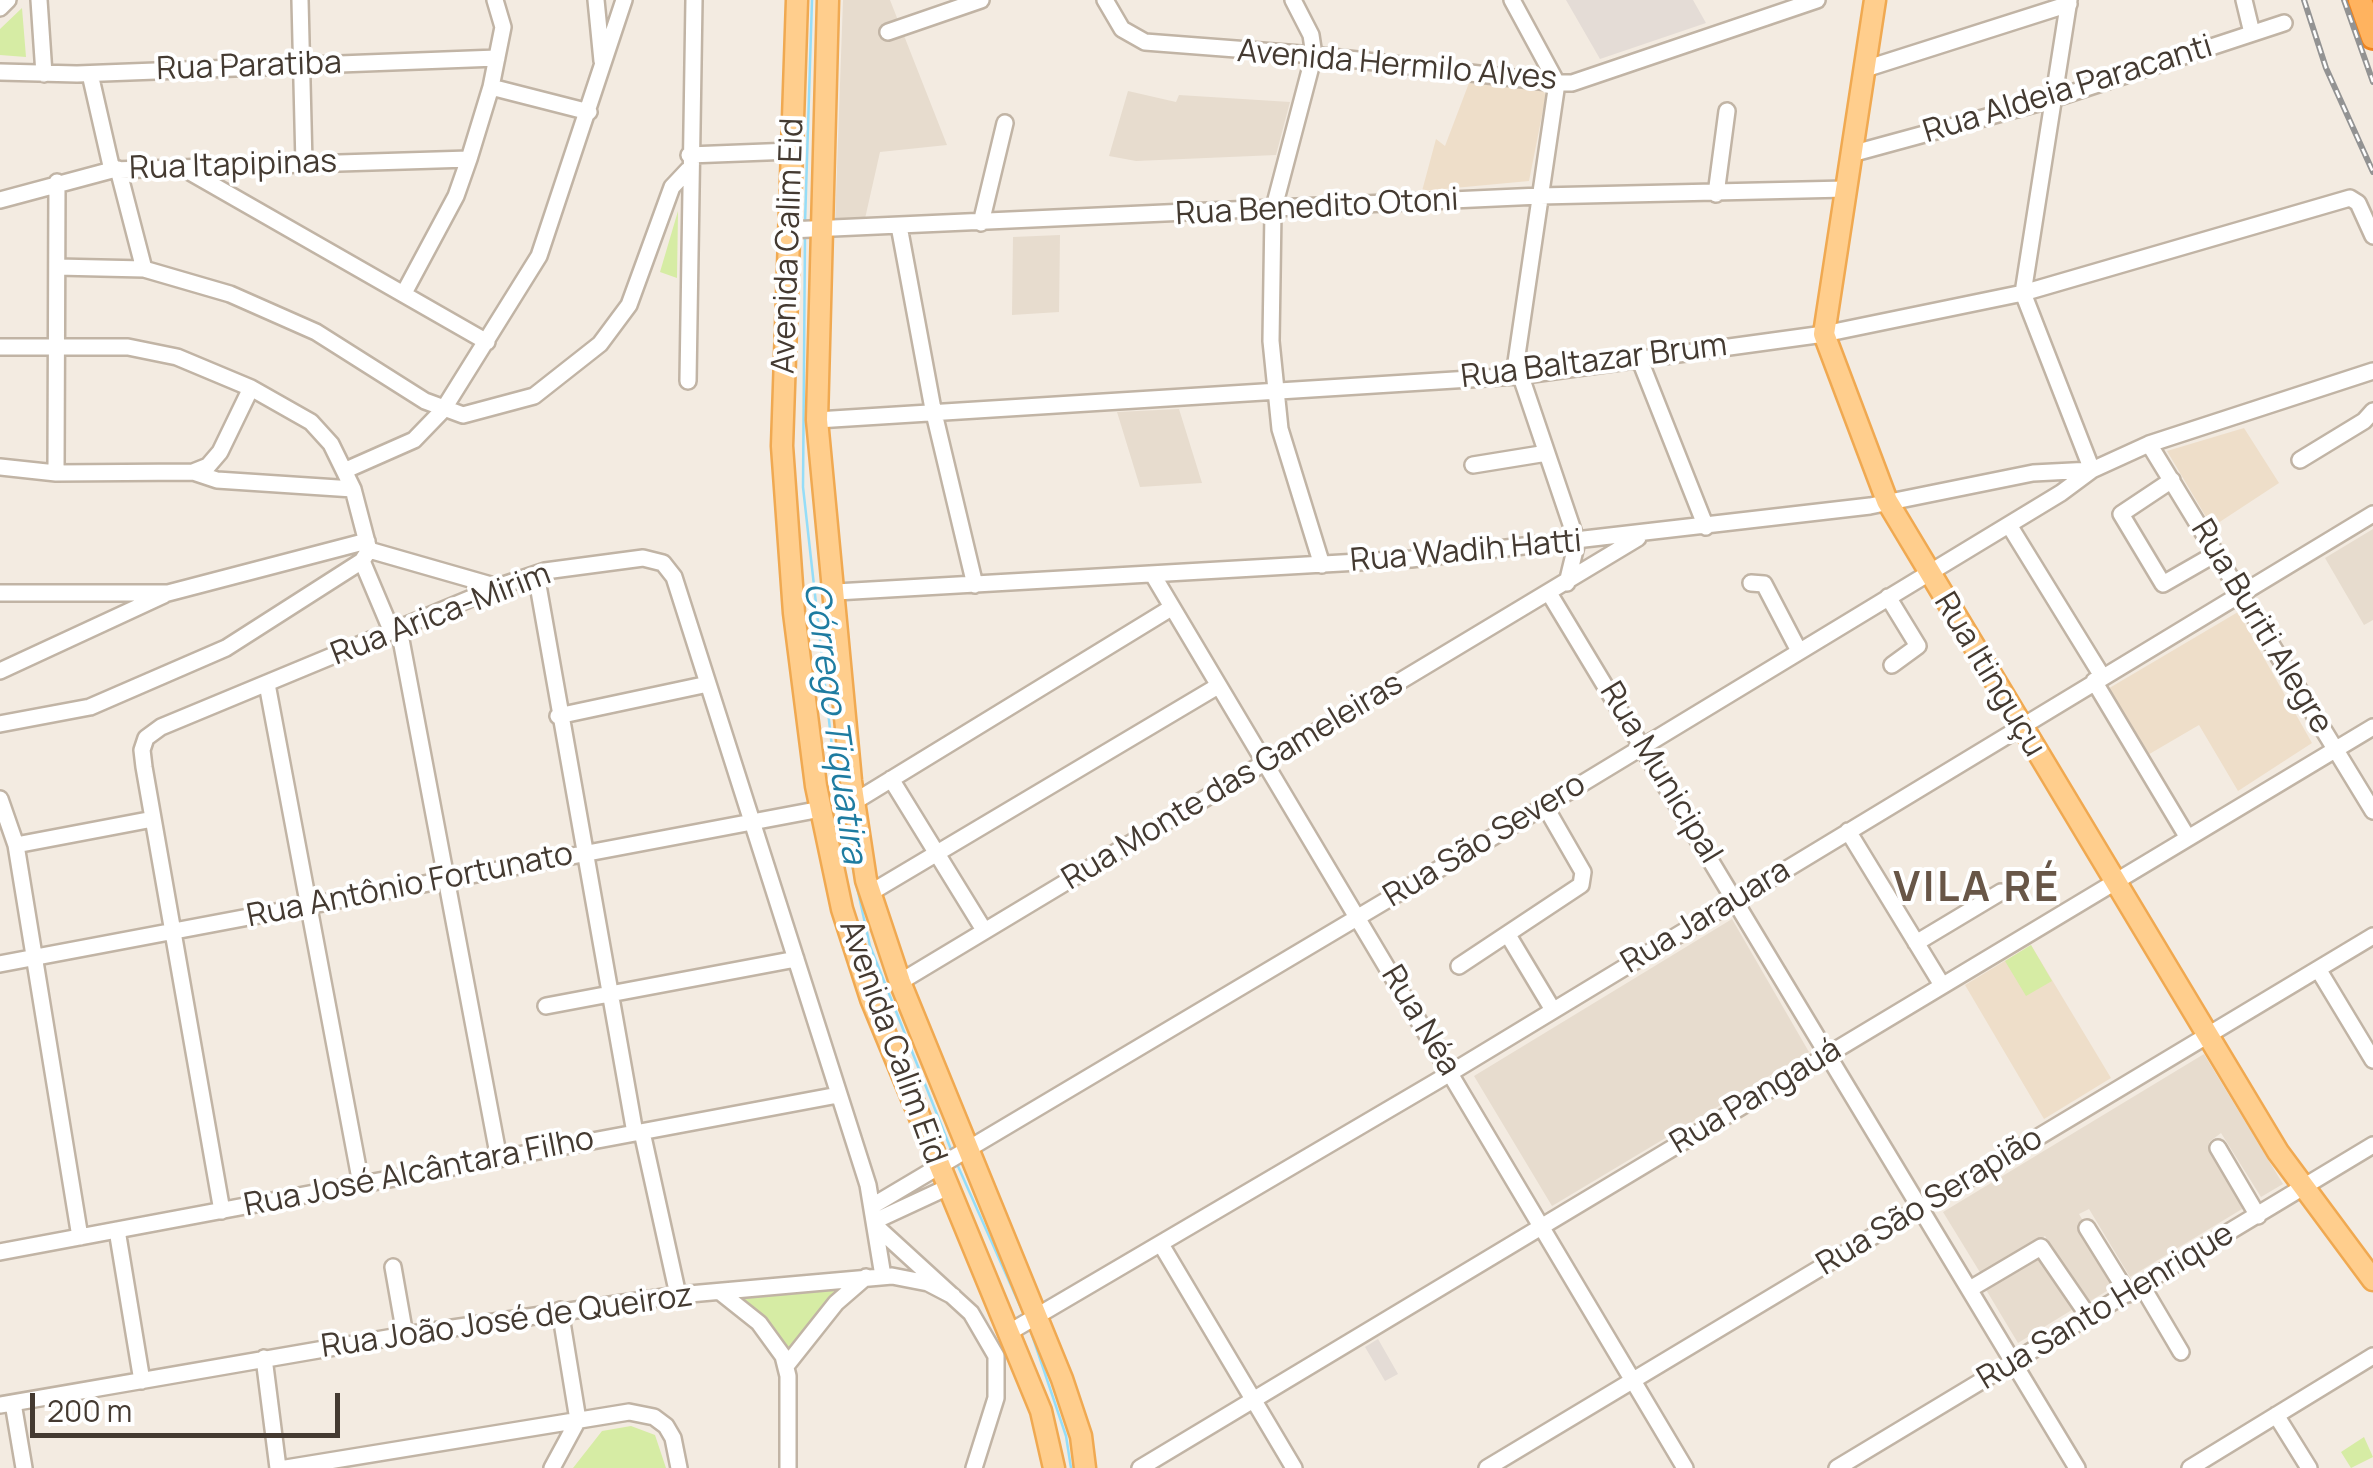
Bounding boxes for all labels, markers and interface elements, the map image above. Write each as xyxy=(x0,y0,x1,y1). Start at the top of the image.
street label: Rua Aldeia Paracanti xyxy=(1919,28,2217,152)
street label: Avenida Hermilo Alves xyxy=(1236,33,1558,99)
street label: Rua Paratiba xyxy=(156,45,342,89)
street label: Avenida Calim Eid xyxy=(765,117,813,375)
street label: Rua Itapipinas xyxy=(128,143,338,189)
street label: Rua Benedito Otoni xyxy=(1174,181,1460,235)
street label: Rua Baltazar Brum xyxy=(1459,327,1729,397)
street label: Rua Buriti Alegre xyxy=(2182,513,2340,741)
street label: Rua Wadih Hatti xyxy=(1349,523,1583,581)
street label: Rua Arica-Mirim xyxy=(326,556,556,674)
water label: Córrego Tiquatira xyxy=(794,580,874,866)
street label: Rua Itinguçu xyxy=(1925,586,2053,764)
street label: Rua Monte das Gameleiras xyxy=(1056,665,1410,899)
street label: Rua Municipal xyxy=(1591,675,1729,871)
street label: Rua São Severo xyxy=(1377,766,1593,916)
street label: Rua Antônio Fortunato xyxy=(244,836,576,936)
street label: Rua Jarauara xyxy=(1615,852,1797,982)
district label: VILA RÉ xyxy=(1893,864,2061,914)
street label: Avenida Calim Eid xyxy=(830,915,954,1169)
street label: Rua Néa xyxy=(1372,959,1468,1083)
street label: Rua Pangauá xyxy=(1664,1031,1848,1163)
street label: Rua José Alcântara Filho xyxy=(241,1120,597,1226)
street label: Rua São Serapião xyxy=(1810,1120,2050,1284)
street label: Rua Santo Henrique xyxy=(1971,1215,2241,1399)
street label: Rua João José de Queiroz xyxy=(319,1277,695,1367)
scale bar xyxy=(35,1373,345,1435)
text: 200 m xyxy=(47,1390,132,1431)

